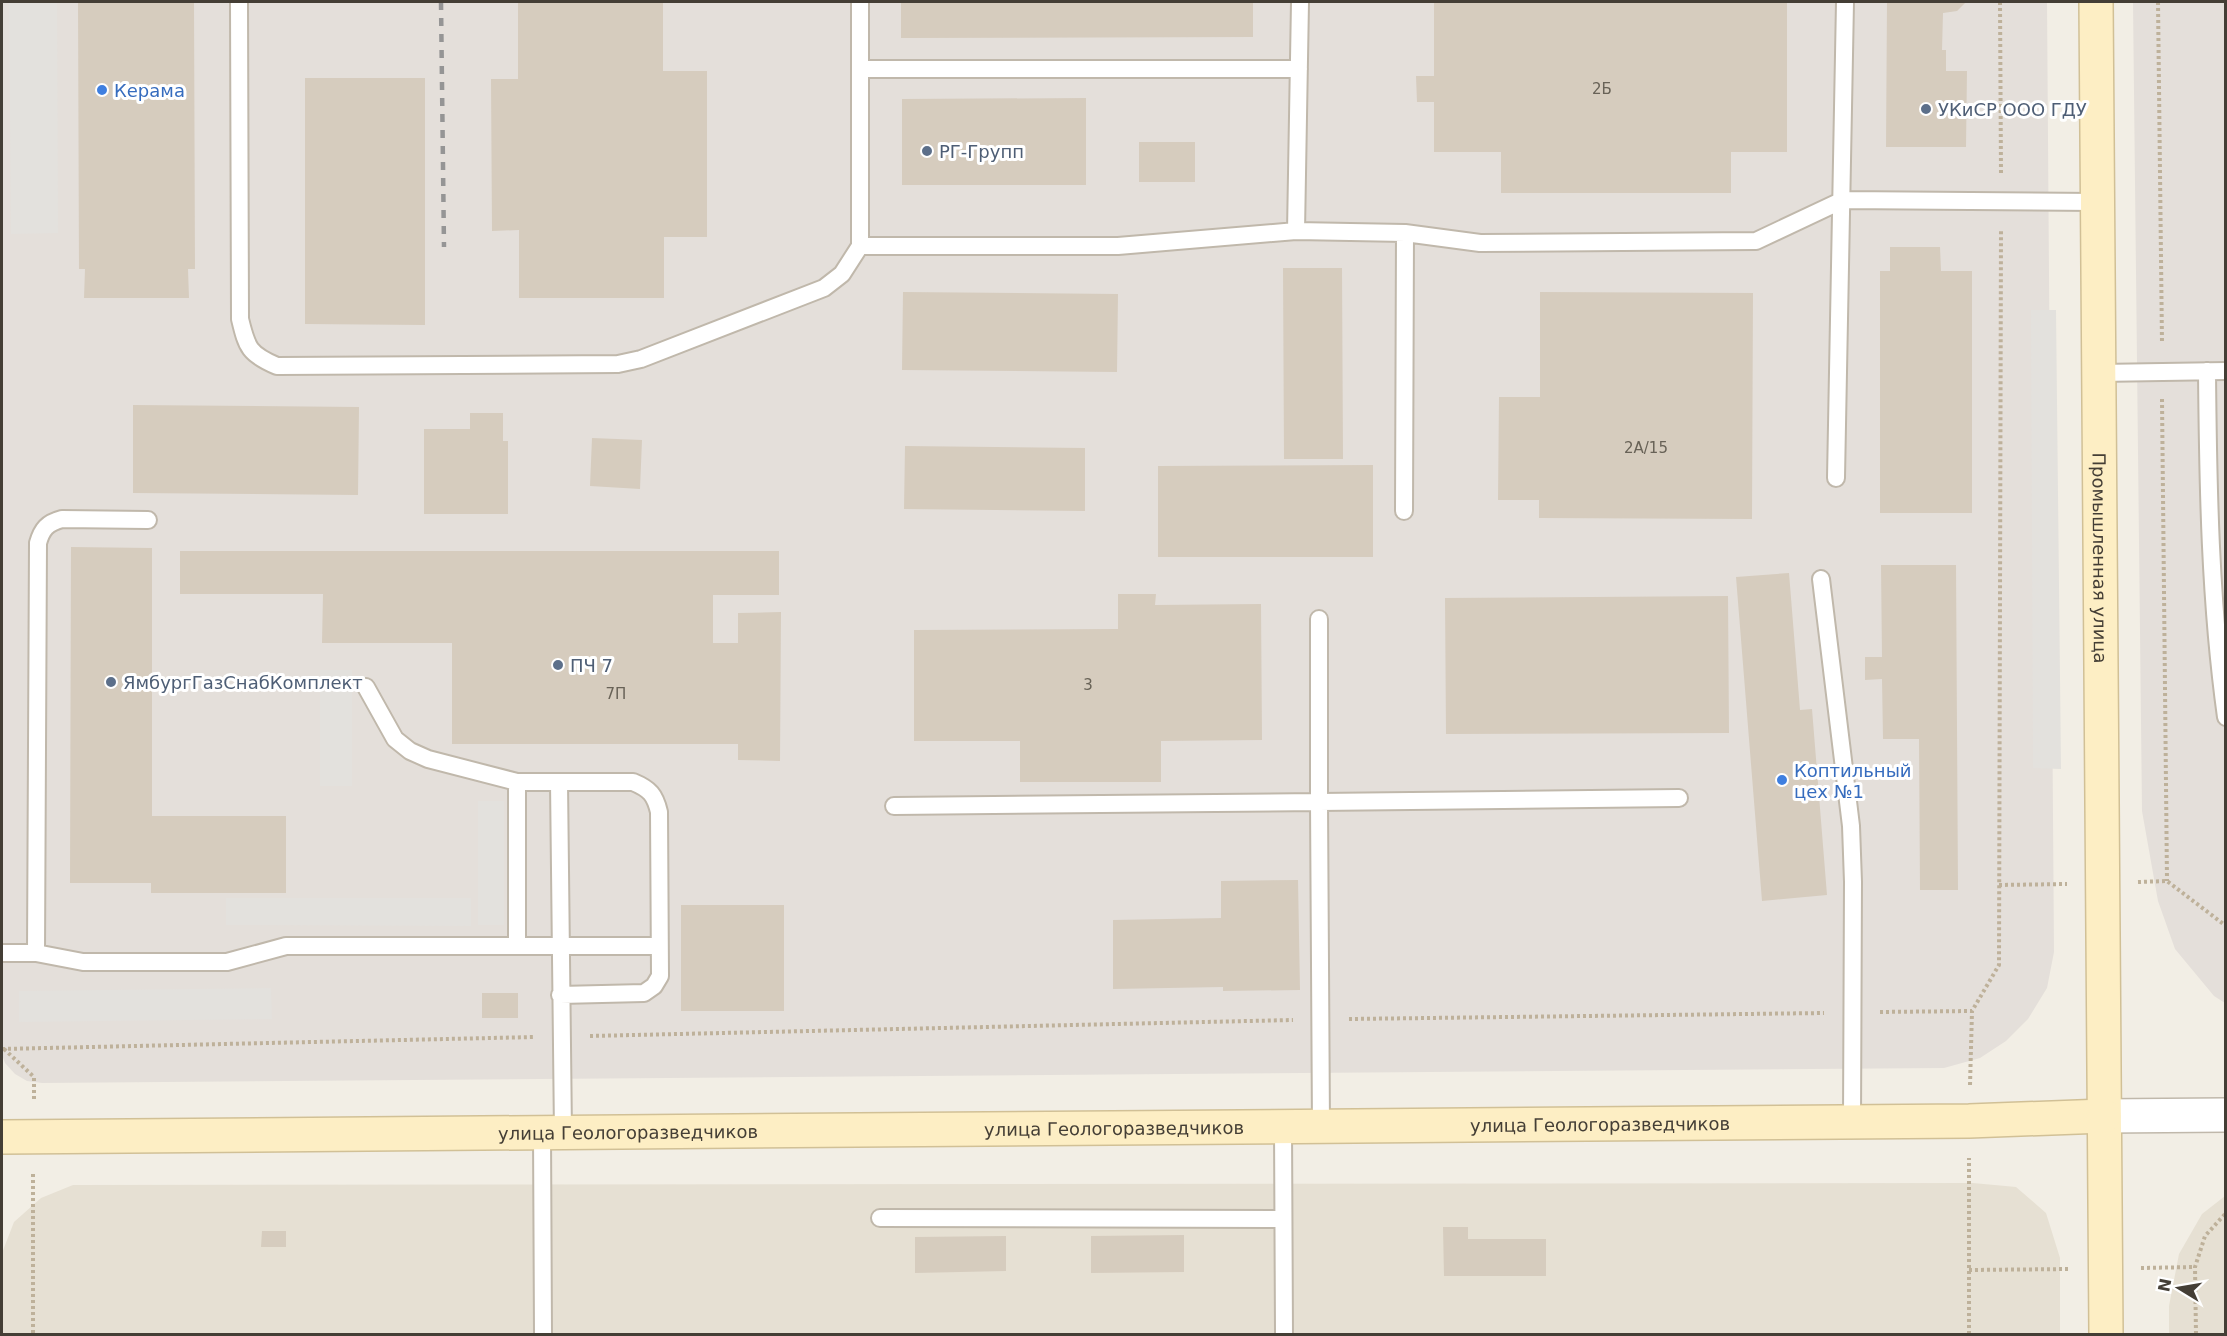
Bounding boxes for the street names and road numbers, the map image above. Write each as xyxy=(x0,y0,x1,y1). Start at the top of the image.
street label: Промышленная улица xyxy=(2089,452,2111,664)
street label: улица Геологоразведчиков xyxy=(1470,1112,1730,1136)
street label: улица Геологоразведчиков xyxy=(984,1116,1244,1140)
street label: улица Геологоразведчиков xyxy=(498,1120,758,1143)

